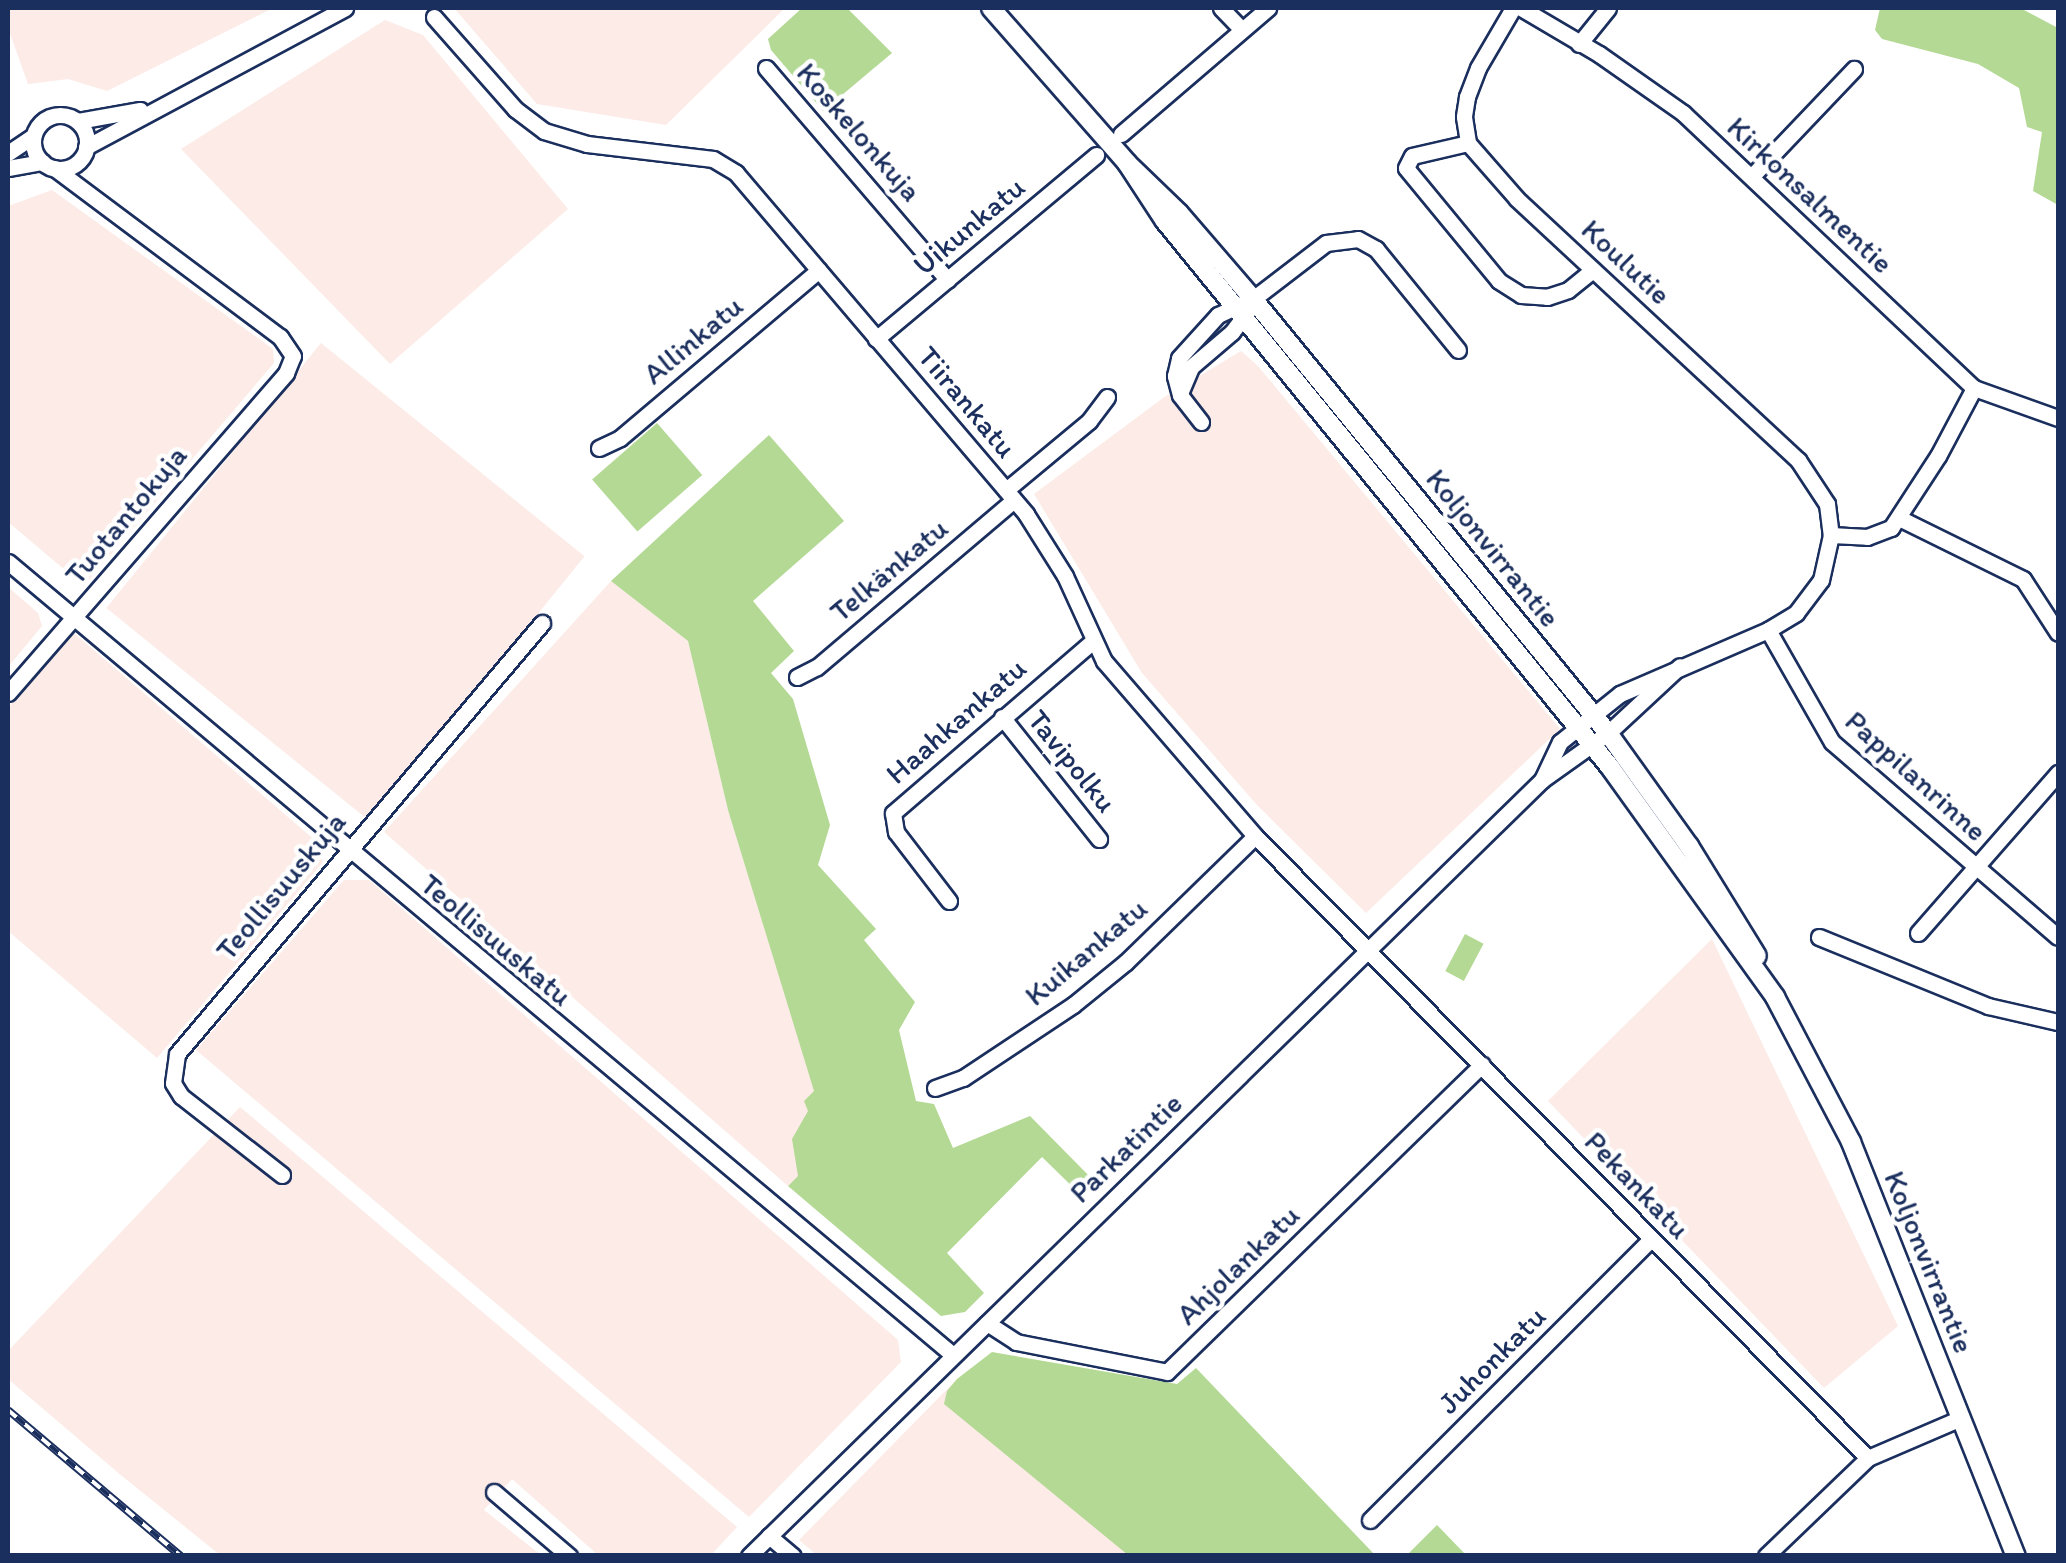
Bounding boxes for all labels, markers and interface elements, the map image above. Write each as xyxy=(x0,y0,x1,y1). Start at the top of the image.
street label: Koskelonkuja xyxy=(789,55,929,209)
street label: Kirkonsalmentie xyxy=(1720,109,1900,281)
street label: Uikunkatu xyxy=(906,169,1032,283)
street label: Koulutie xyxy=(1574,212,1678,312)
street label: Allinkatu xyxy=(636,288,750,392)
street label: Tiirankatu xyxy=(910,339,1024,465)
street label: Tuotantokuja xyxy=(57,438,195,592)
street label: Koljonvirrantie xyxy=(1418,462,1568,634)
street label: Telkänkatu xyxy=(823,510,955,630)
street label: Haahkankatu xyxy=(879,650,1033,792)
street label: Tavipolku xyxy=(1020,702,1124,820)
street label: Pappilanrinne xyxy=(1838,703,1994,849)
street label: Teollisuuskuja xyxy=(208,804,354,968)
street label: Teollisuuskatu xyxy=(413,866,579,1014)
street label: Kuikankatu xyxy=(1017,890,1155,1014)
street label: Parkatintie xyxy=(1062,1085,1190,1211)
street label: Pekankatu xyxy=(1577,1124,1697,1246)
street label: Koljonvirrantie xyxy=(1876,1166,1982,1358)
street label: Ahjolankatu xyxy=(1169,1198,1307,1332)
street label: Juhonkatu xyxy=(1431,1299,1553,1421)

